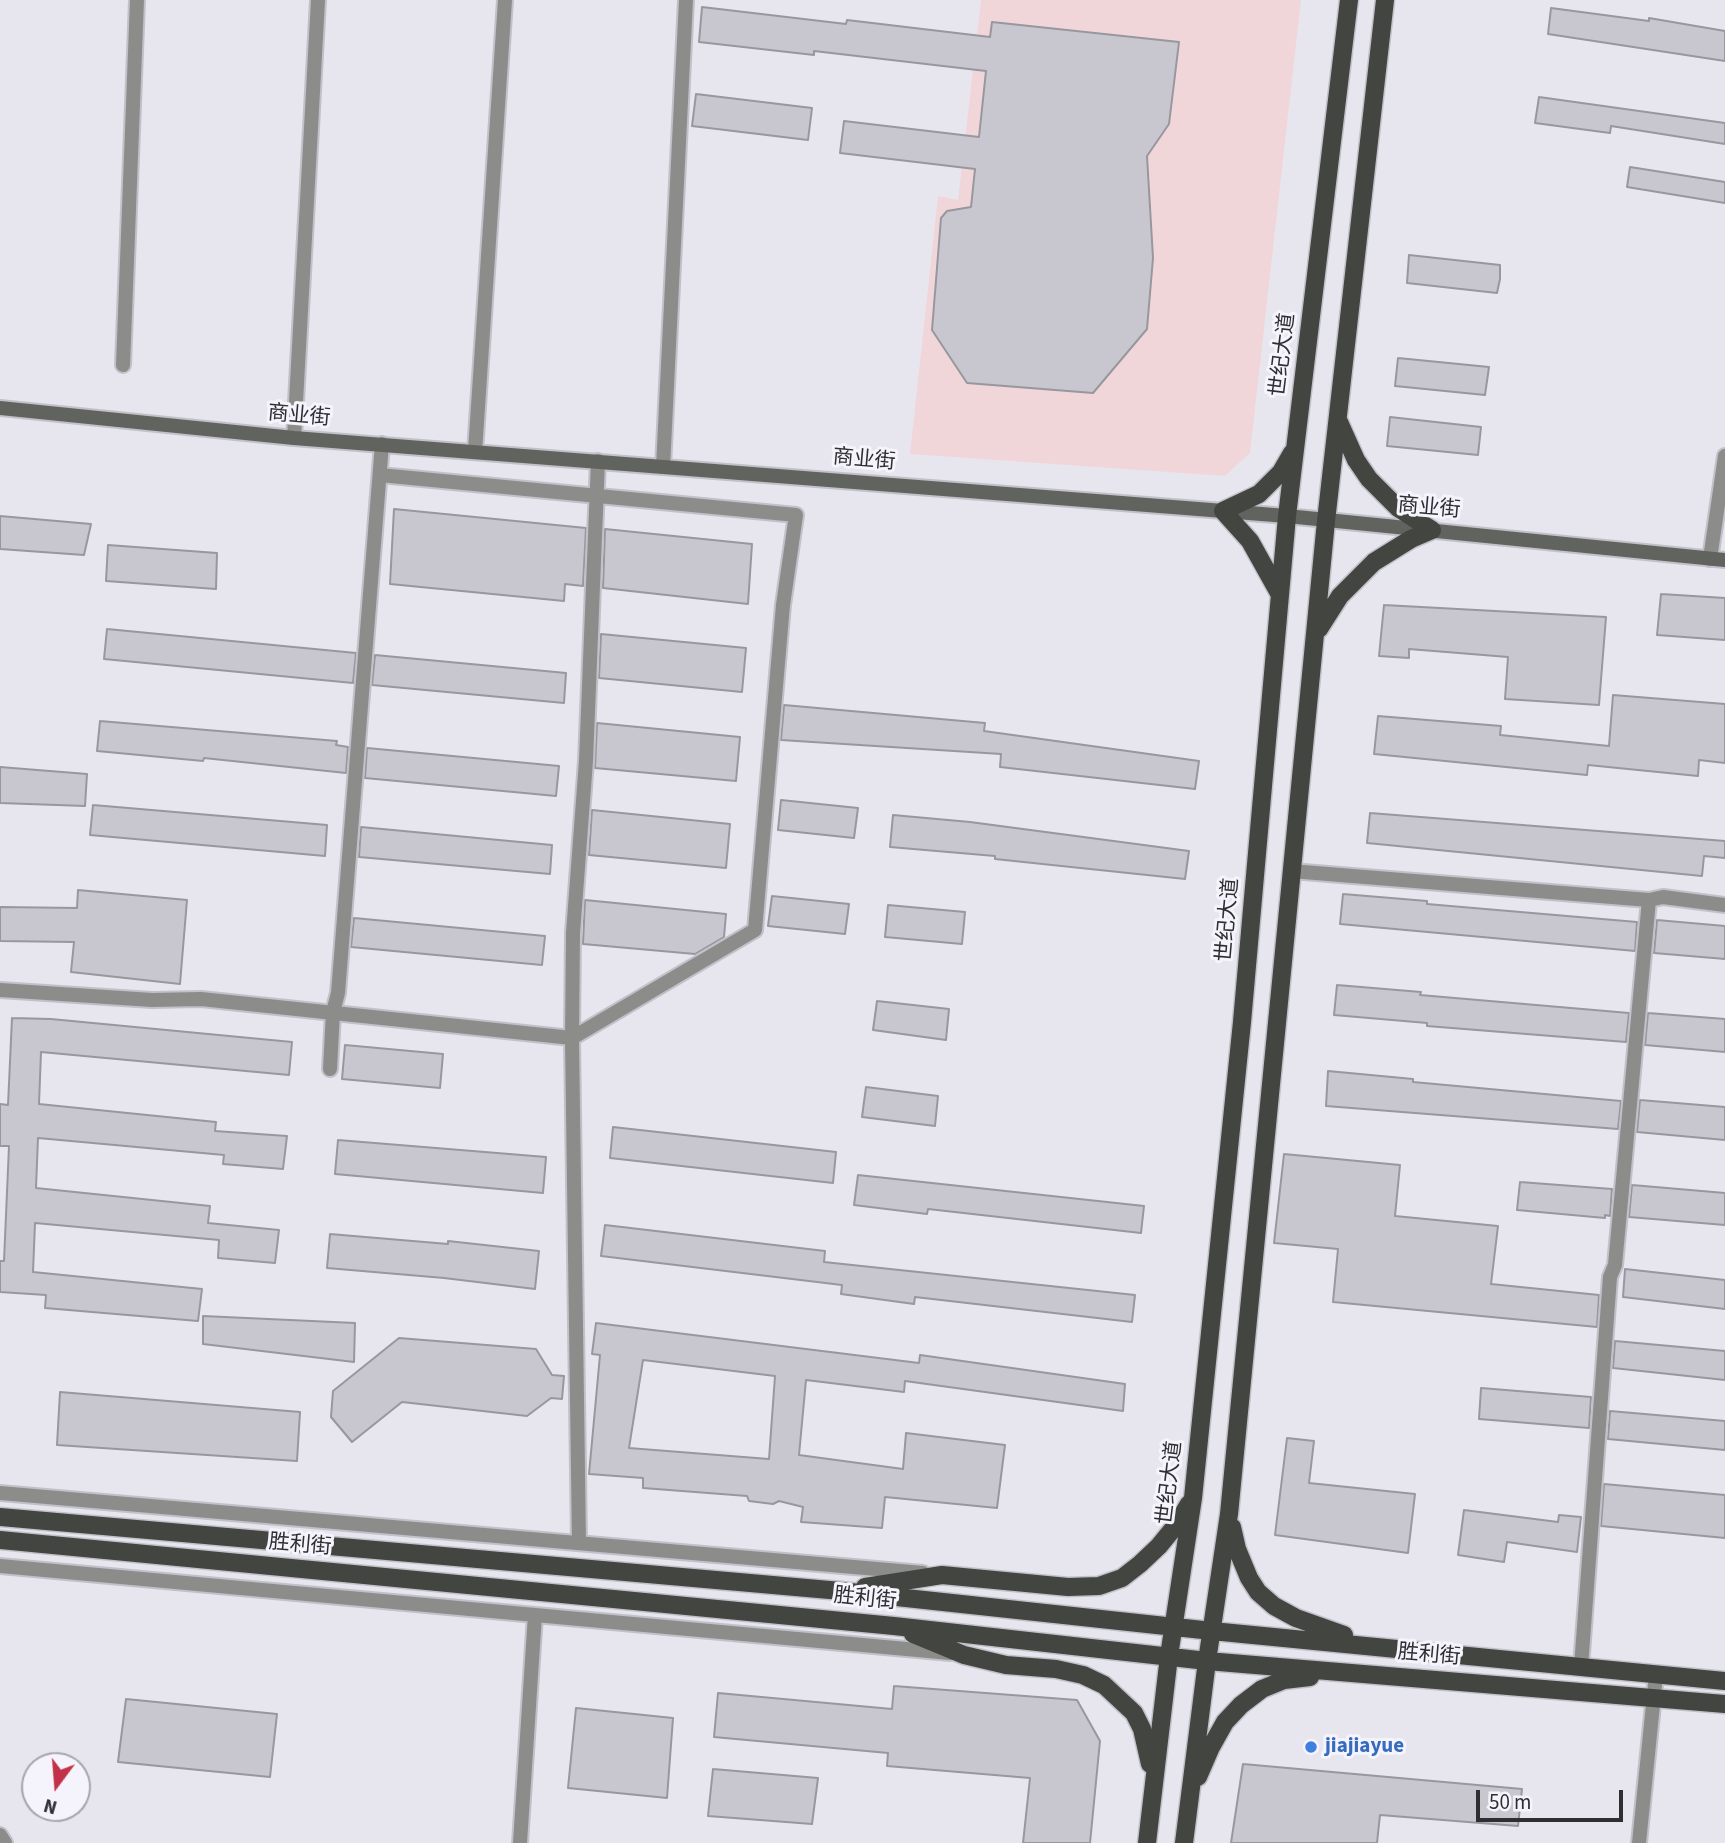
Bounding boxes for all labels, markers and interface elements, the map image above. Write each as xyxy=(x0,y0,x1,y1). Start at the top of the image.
street label: 世纪大道 xyxy=(1266,312,1302,398)
street label: 商业街 xyxy=(267,402,331,432)
street label: 商业街 xyxy=(832,446,896,476)
street label: 商业街 xyxy=(1397,494,1461,524)
street label: 世纪大道 xyxy=(1213,877,1245,963)
street label: 世纪大道 xyxy=(1153,1440,1189,1526)
street label: 胜利街 xyxy=(268,1531,332,1561)
street label: 胜利街 xyxy=(832,1584,898,1616)
street label: 胜利街 xyxy=(1397,1641,1461,1671)
place label: jiajiayue xyxy=(1325,1734,1404,1760)
marker: jiajiayue xyxy=(1303,1739,1319,1755)
north arrow xyxy=(21,1752,91,1822)
scale bar xyxy=(1480,1776,1627,1820)
text: 50 m xyxy=(1489,1787,1531,1817)
text: N xyxy=(41,1791,60,1820)

